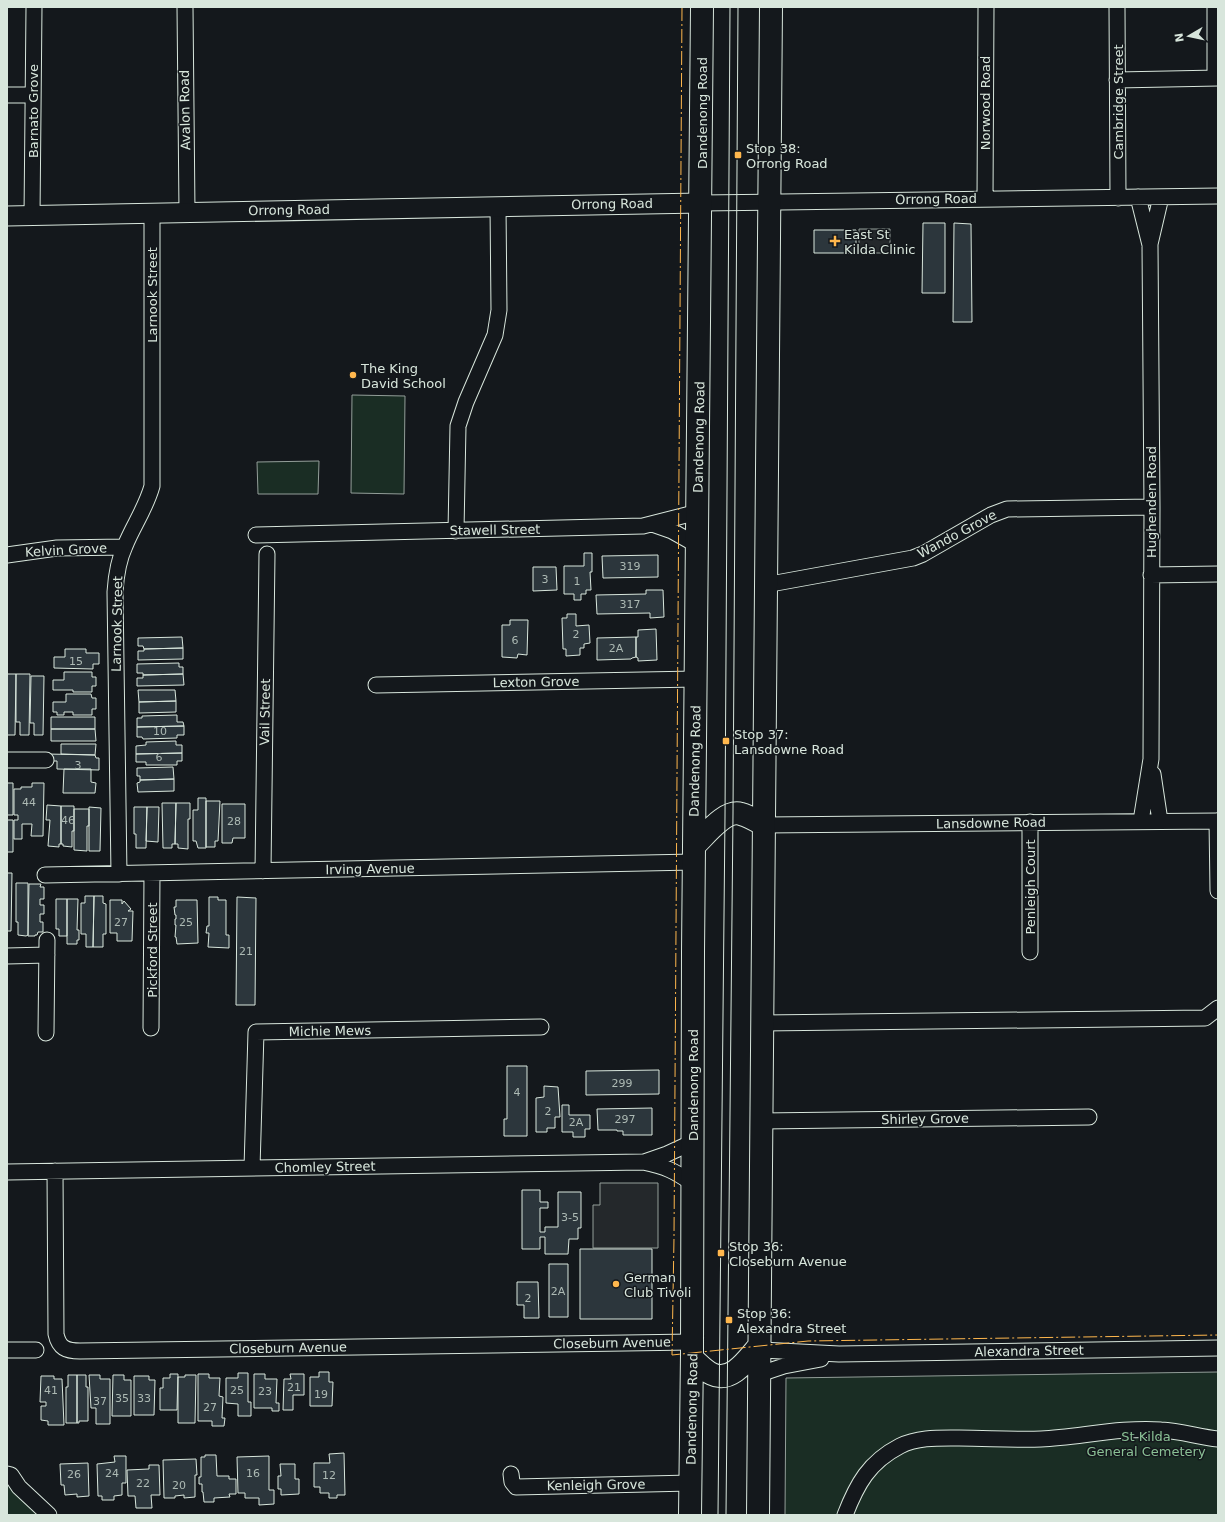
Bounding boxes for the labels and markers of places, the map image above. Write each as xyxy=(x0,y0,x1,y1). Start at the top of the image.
place label: Stop 38: Orrong Road xyxy=(746,141,828,171)
marker: Stop 38: Orrong Road xyxy=(733,150,743,160)
place label: East St Kilda Clinic xyxy=(844,227,915,257)
marker: East St Kilda Clinic xyxy=(829,235,841,247)
place label: The King David School xyxy=(360,361,446,391)
marker: The King David School xyxy=(348,370,358,380)
place label: Stop 37: Lansdowne Road xyxy=(734,727,844,757)
marker: Stop 37: Lansdowne Road xyxy=(721,736,731,746)
place label: Stop 36: Closeburn Avenue xyxy=(729,1239,847,1269)
marker: Stop 36: Closeburn Avenue xyxy=(716,1248,726,1258)
place label: German Club Tivoli xyxy=(624,1270,691,1300)
marker: German Club Tivoli xyxy=(611,1279,621,1289)
place label: Stop 36: Alexandra Street xyxy=(737,1306,846,1336)
marker: Stop 36: Alexandra Street xyxy=(724,1315,734,1325)

